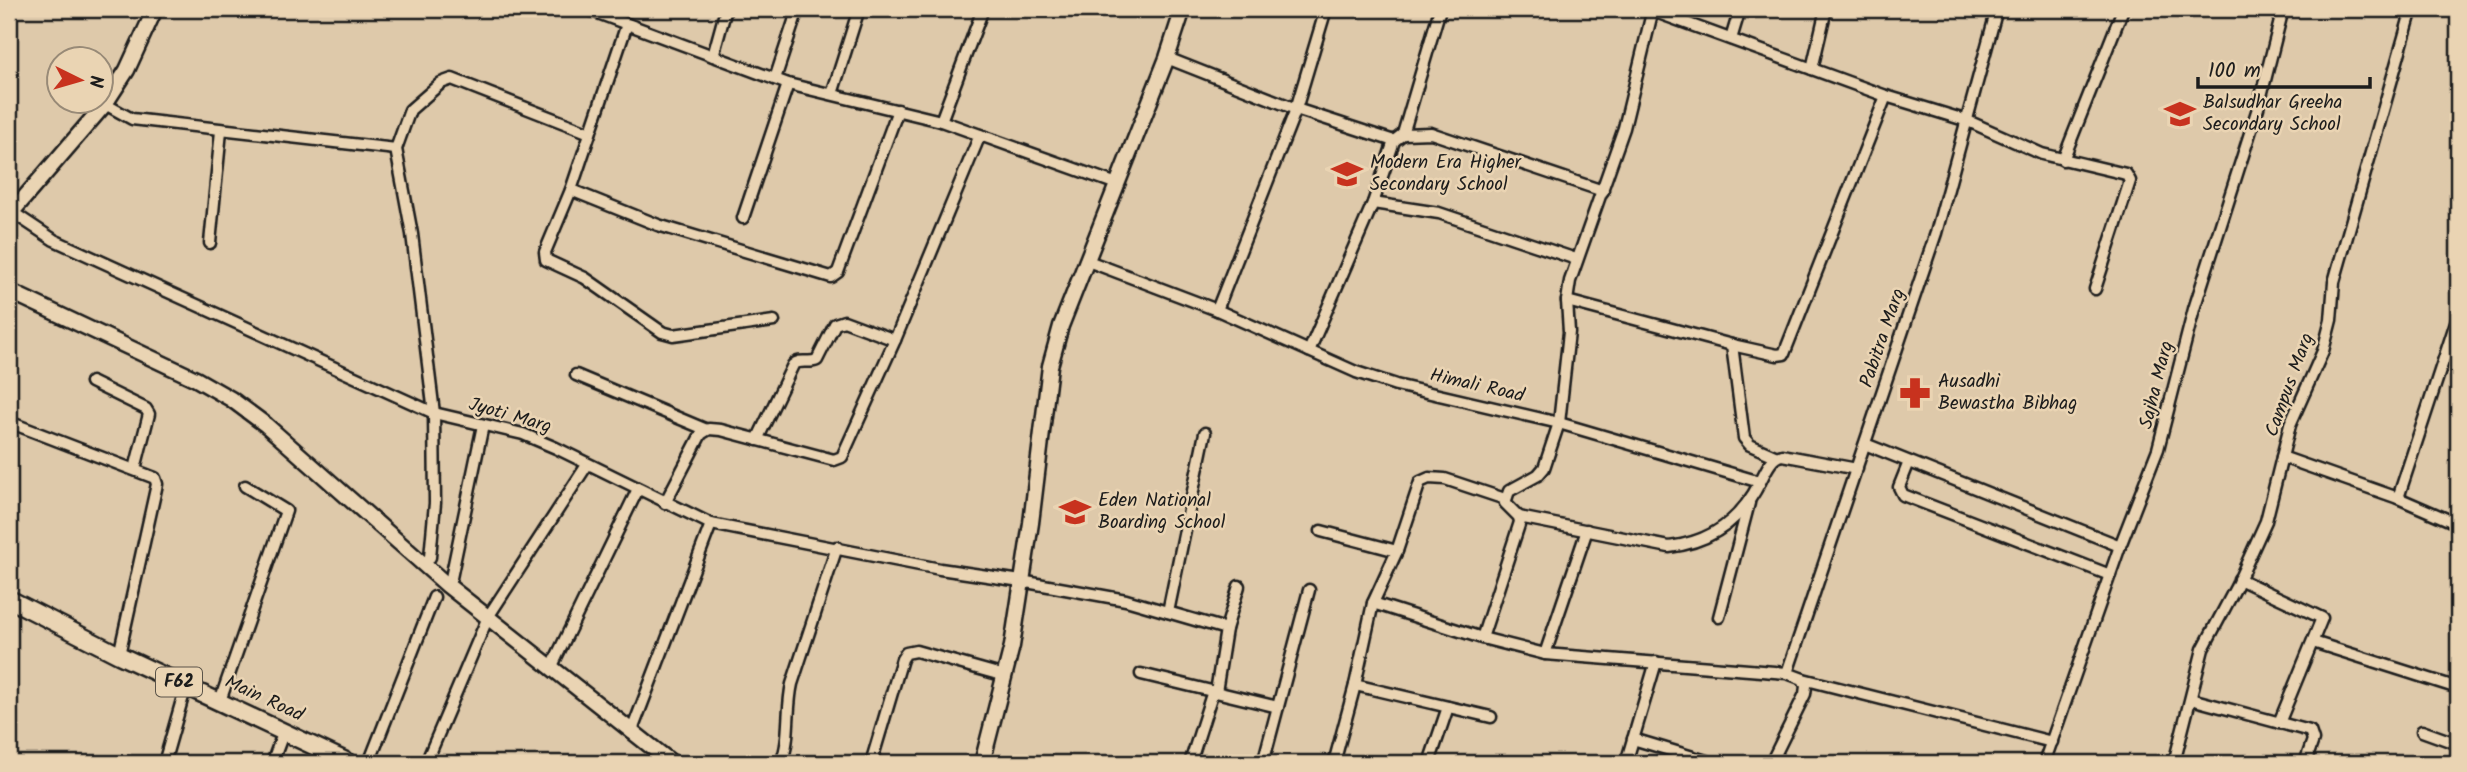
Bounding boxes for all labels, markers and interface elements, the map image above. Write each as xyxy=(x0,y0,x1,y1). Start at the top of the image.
north arrow xyxy=(46,46,116,116)
scale bar xyxy=(2198,46,2369,90)
text: 100 m xyxy=(2208,55,2261,88)
text: N xyxy=(79,74,110,89)
place label: Balsudhar Greeha Secondary School xyxy=(2203,88,2342,140)
school or university icon: Balsudhar Greeha Secondary School xyxy=(2163,97,2197,131)
place label: Modern Era Higher Secondary School xyxy=(1370,148,1523,200)
school or university icon: Modern Era Higher Secondary School xyxy=(1330,157,1364,191)
street label: Pabitra Marg xyxy=(1852,284,1914,392)
street label: Campus Marg xyxy=(2257,329,2323,441)
street label: Sajha Marg xyxy=(2132,338,2182,432)
street label: Himali Road xyxy=(1427,361,1528,412)
place label: Ausadhi Bewastha Bibhag xyxy=(1938,367,2077,419)
pharmacy icon: Ausadhi Bewastha Bibhag xyxy=(1898,376,1932,410)
street label: Jyoti Marg xyxy=(465,390,555,442)
place label: Eden National Boarding School xyxy=(1098,486,1226,538)
school or university icon: Eden National Boarding School xyxy=(1058,495,1092,529)
road number: F62 xyxy=(156,668,202,696)
street label: Main Road xyxy=(219,668,309,731)

